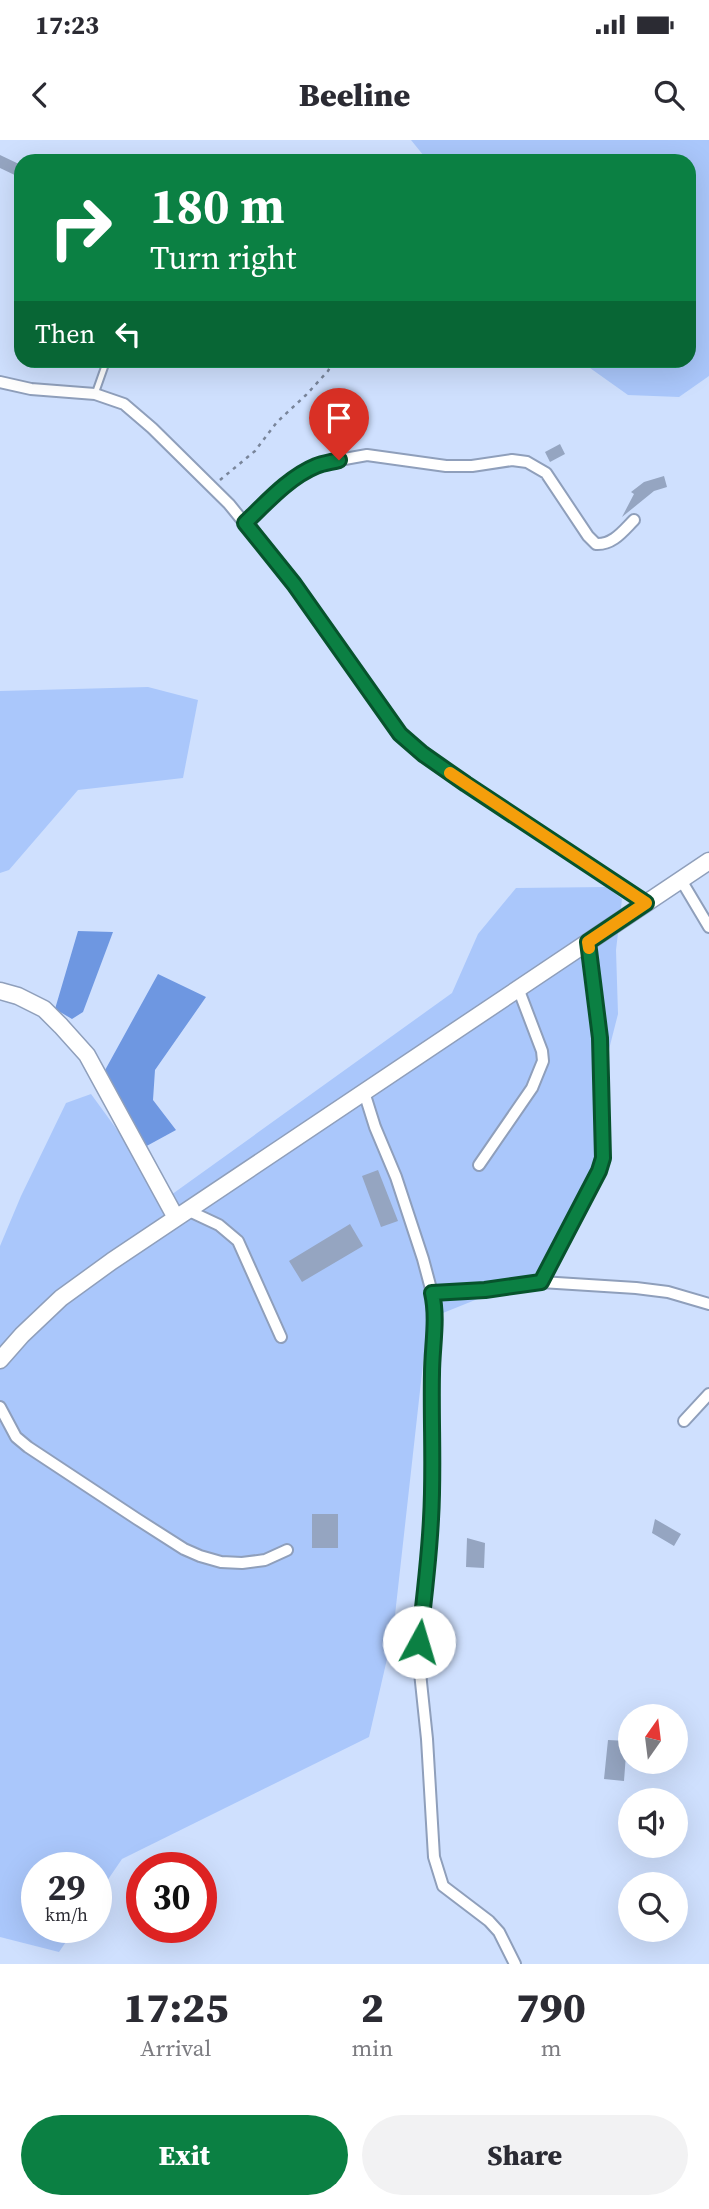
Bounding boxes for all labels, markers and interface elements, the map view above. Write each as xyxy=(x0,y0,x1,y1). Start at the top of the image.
text: 17:23 xyxy=(35,7,99,43)
text: Beeline xyxy=(299,73,410,117)
icon: back xyxy=(21,76,59,114)
icon: search xyxy=(650,76,688,114)
text: 180 m xyxy=(150,172,285,239)
icon: right xyxy=(35,182,126,273)
text: Turn right xyxy=(150,236,296,280)
icon: left xyxy=(109,315,147,353)
text: Then xyxy=(35,316,95,352)
pin xyxy=(309,388,369,460)
icon: arrive xyxy=(320,399,358,437)
position arrow xyxy=(382,1605,456,1679)
north arrow xyxy=(618,1704,688,1774)
map controls xyxy=(618,1704,688,1942)
button: sound xyxy=(618,1788,688,1858)
speed limit sign: 30 xyxy=(126,1852,217,1943)
text: 29 xyxy=(48,1864,85,1912)
button: search xyxy=(618,1872,688,1942)
text: km/h xyxy=(45,1902,88,1927)
text: 17:25 xyxy=(123,1978,228,2036)
text: 2 xyxy=(361,1978,384,2036)
text: 790 xyxy=(516,1978,586,2036)
text: Arrival xyxy=(140,2032,211,2064)
text: min xyxy=(352,2032,393,2064)
text: m xyxy=(541,2032,561,2064)
button: Exit xyxy=(21,2115,348,2195)
button: Share xyxy=(362,2115,688,2195)

